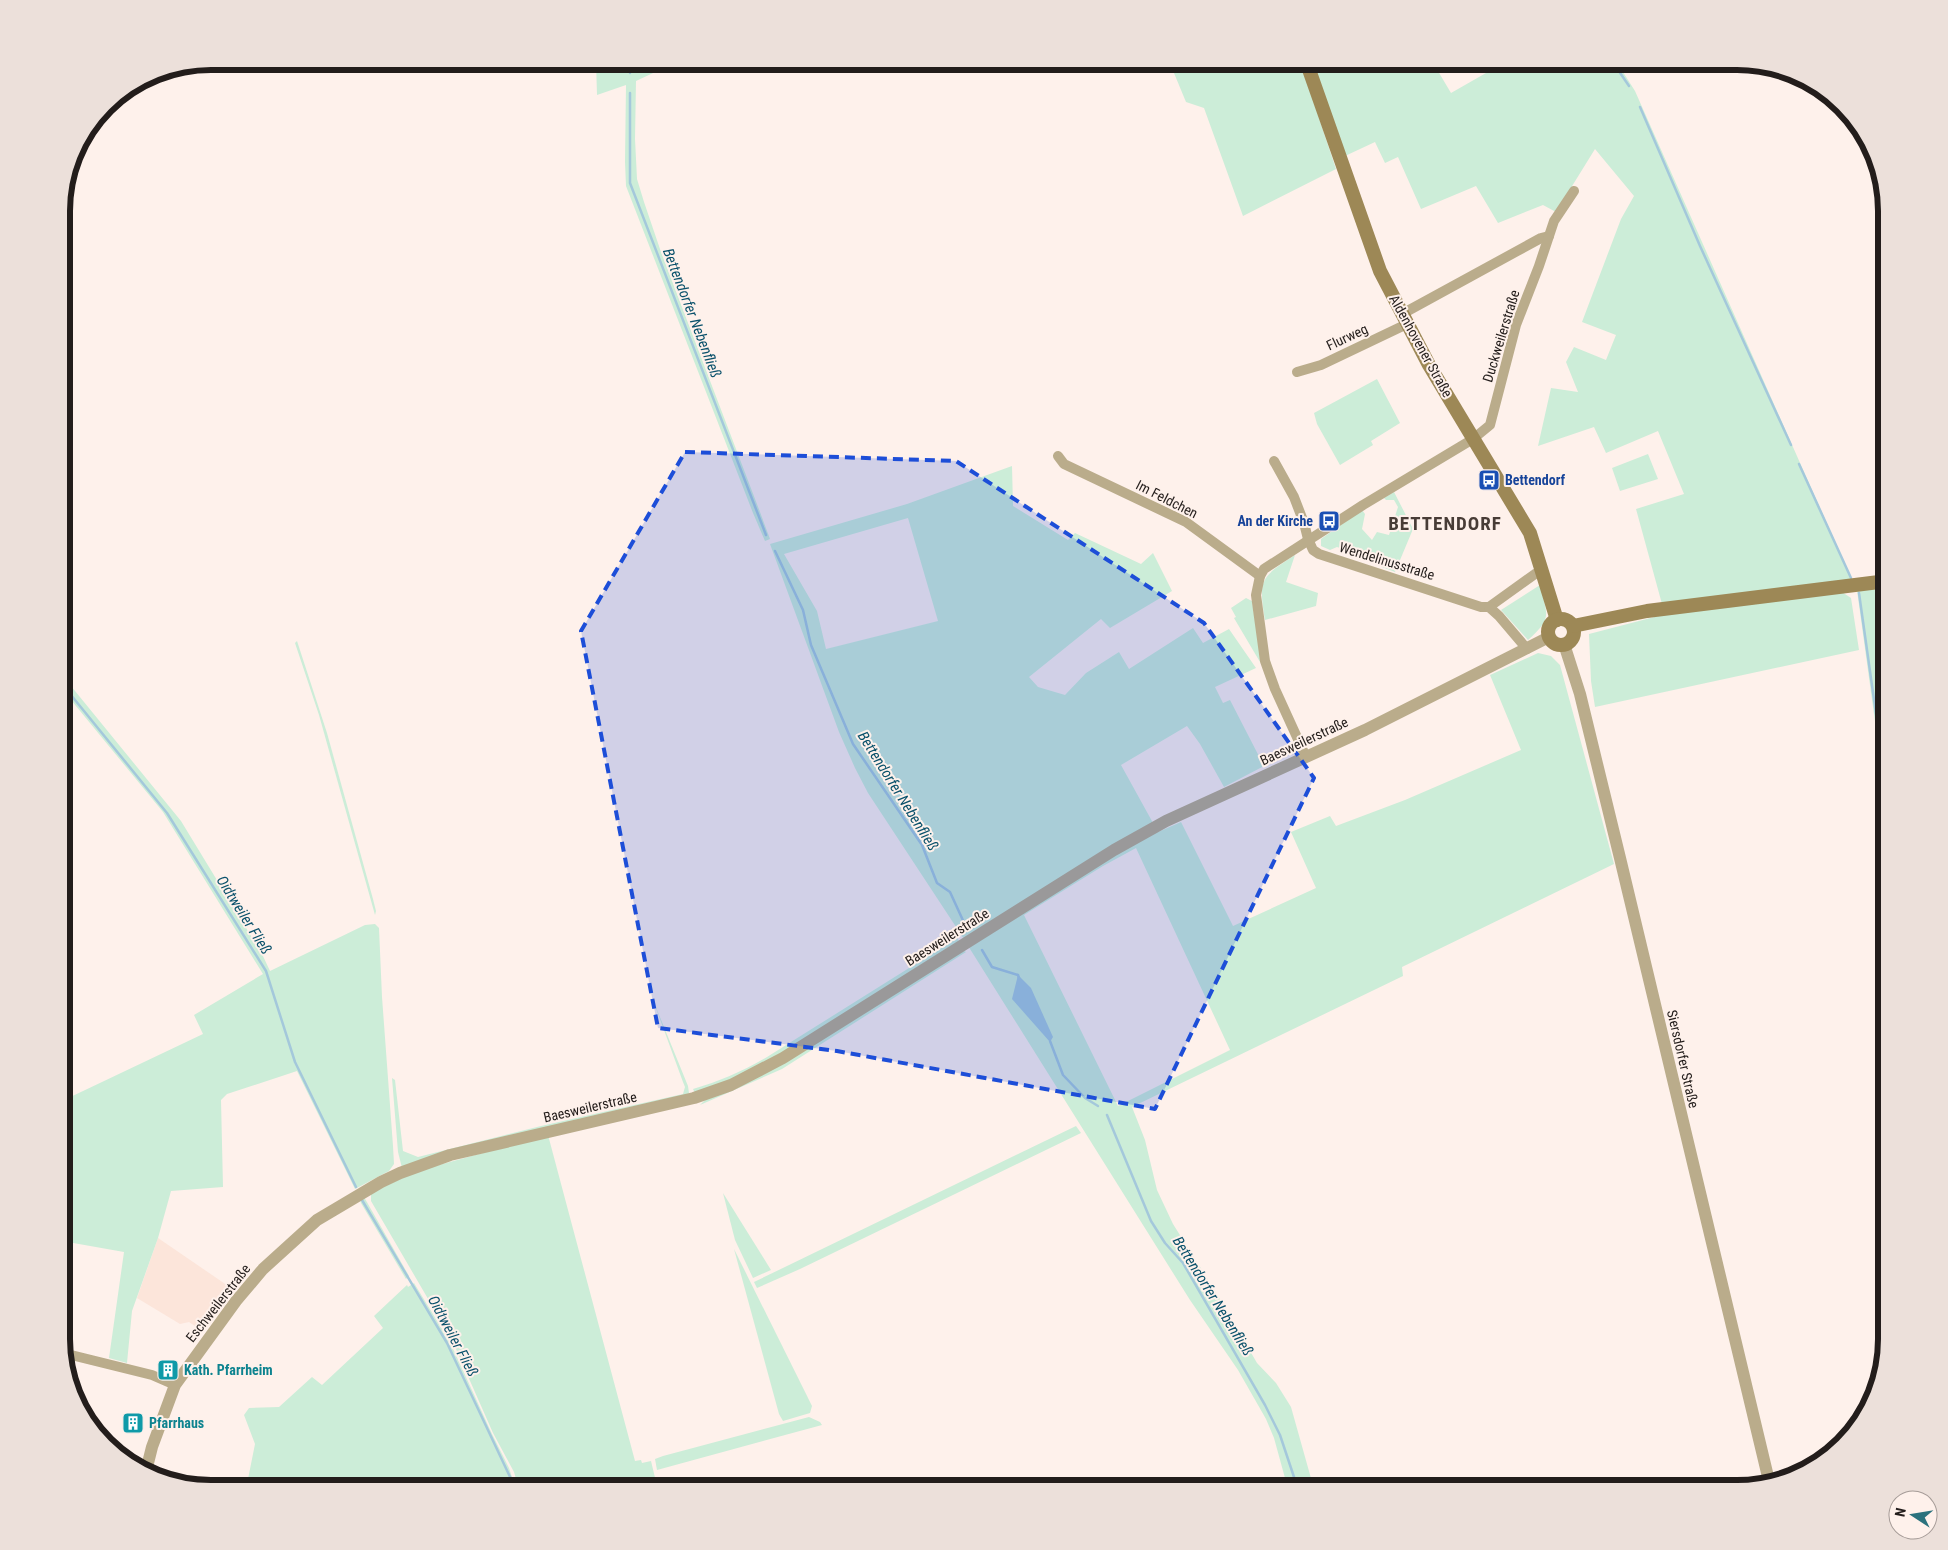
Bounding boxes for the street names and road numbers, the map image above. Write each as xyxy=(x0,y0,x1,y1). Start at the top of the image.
street label: Duckweilerstraße xyxy=(1479,288,1523,384)
street label: Aldenhovener Straße xyxy=(1386,292,1456,400)
street label: Flurweg xyxy=(1324,321,1370,353)
street label: Im Feldchen xyxy=(1133,477,1201,521)
street label: Wendelinusstraße xyxy=(1337,539,1437,583)
street label: Baesweilerstraße xyxy=(1257,713,1351,768)
street label: Baesweilerstraße xyxy=(902,905,992,969)
street label: Siersdorfer Straße xyxy=(1664,1008,1702,1110)
street label: Baesweilerstraße xyxy=(542,1088,639,1126)
street label: Eschweilerstraße xyxy=(183,1260,254,1345)

